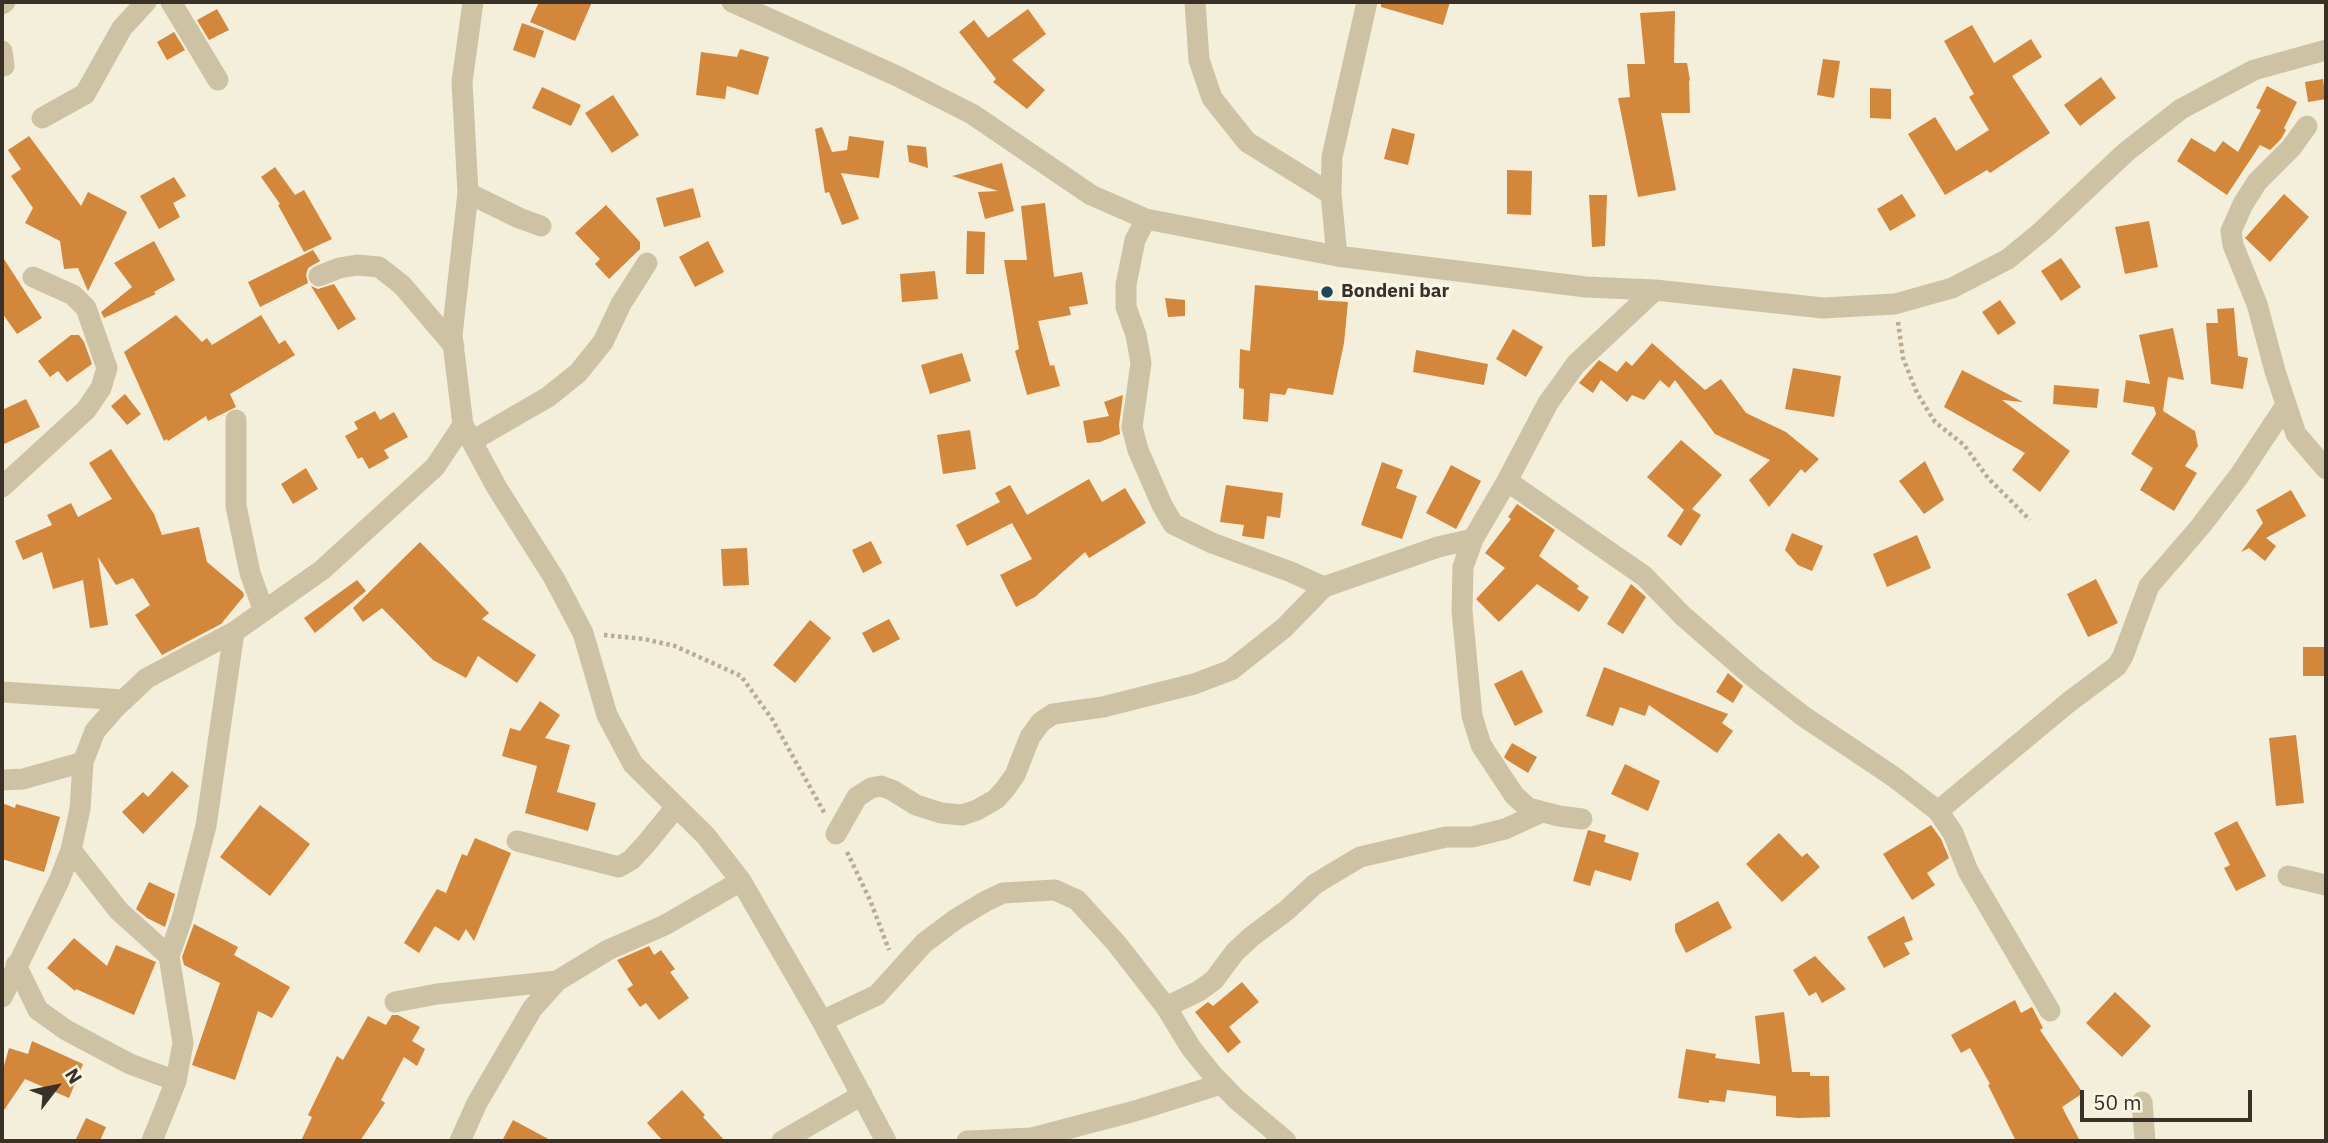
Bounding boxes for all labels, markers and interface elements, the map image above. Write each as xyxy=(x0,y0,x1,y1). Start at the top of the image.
place label: Bondeni bar xyxy=(1341,281,1449,303)
marker: Bondeni bar xyxy=(1319,284,1335,300)
north arrow xyxy=(21,1052,91,1122)
text: N xyxy=(60,1064,88,1088)
scale bar xyxy=(2083,1076,2254,1120)
text: 50 m xyxy=(2093,1088,2142,1116)

